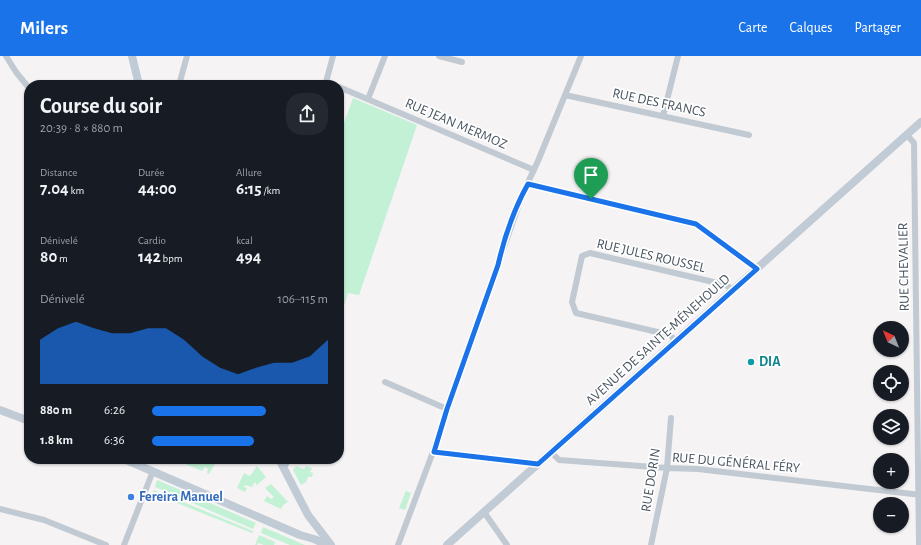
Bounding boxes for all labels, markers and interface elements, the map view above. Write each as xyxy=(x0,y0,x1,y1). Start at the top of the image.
text: Milers xyxy=(20,19,68,38)
text: Carte xyxy=(739,21,767,35)
text: Calques xyxy=(789,21,833,35)
text: Partager xyxy=(855,21,901,35)
street label: RUE DES FRANCS xyxy=(611,86,707,120)
button: share xyxy=(286,93,328,135)
text: Course du soir xyxy=(40,95,162,117)
street label: RUE JEAN MERMOZ xyxy=(403,96,509,152)
text: 20:39 · 8 × 880 m xyxy=(40,122,123,135)
pin xyxy=(574,158,608,199)
icon: arrive xyxy=(580,164,602,186)
text: Distance xyxy=(40,167,77,178)
text: Durée xyxy=(138,167,164,178)
text: Allure xyxy=(236,167,262,178)
text: 7.04 xyxy=(40,180,69,197)
text: 44:00 xyxy=(138,180,177,197)
text: 6:15 xyxy=(236,180,262,197)
text: km xyxy=(69,185,84,196)
text: /km xyxy=(262,185,280,196)
street label: RUE CHEVALIER xyxy=(896,222,912,311)
text: Dénivelé xyxy=(40,235,78,246)
text: Cardio xyxy=(138,235,166,246)
text: kcal xyxy=(236,235,253,246)
street label: RUE JULES ROUSSEL xyxy=(595,237,707,275)
text: 80 xyxy=(40,248,57,265)
text: 142 xyxy=(138,248,161,265)
text: 494 xyxy=(236,248,261,265)
text: m xyxy=(57,253,68,264)
text: bpm xyxy=(161,253,182,264)
street label: AVENUE DE SAINTE-MÉNEHOULD xyxy=(581,269,733,408)
text: Dénivelé xyxy=(40,293,85,306)
text: 106–115 m xyxy=(277,293,328,306)
north arrow xyxy=(873,321,909,357)
map controls xyxy=(873,321,909,533)
place label: DIA xyxy=(759,355,781,369)
marker: DIA xyxy=(746,357,756,367)
button: locate xyxy=(873,365,909,401)
text: 880 m xyxy=(40,404,72,417)
text: 6:26 xyxy=(104,404,125,417)
button: layers xyxy=(873,409,909,445)
text: 1.8 km xyxy=(40,434,73,447)
text: 6:36 xyxy=(104,434,125,447)
street label: RUE DORIN xyxy=(639,447,663,513)
street label: RUE DU GÉNÉRAL FÉRY xyxy=(671,447,801,476)
button: + xyxy=(873,453,909,489)
place label: Fereira Manuel xyxy=(139,490,223,504)
marker: Fereira Manuel xyxy=(126,492,136,502)
button: − xyxy=(873,497,909,533)

